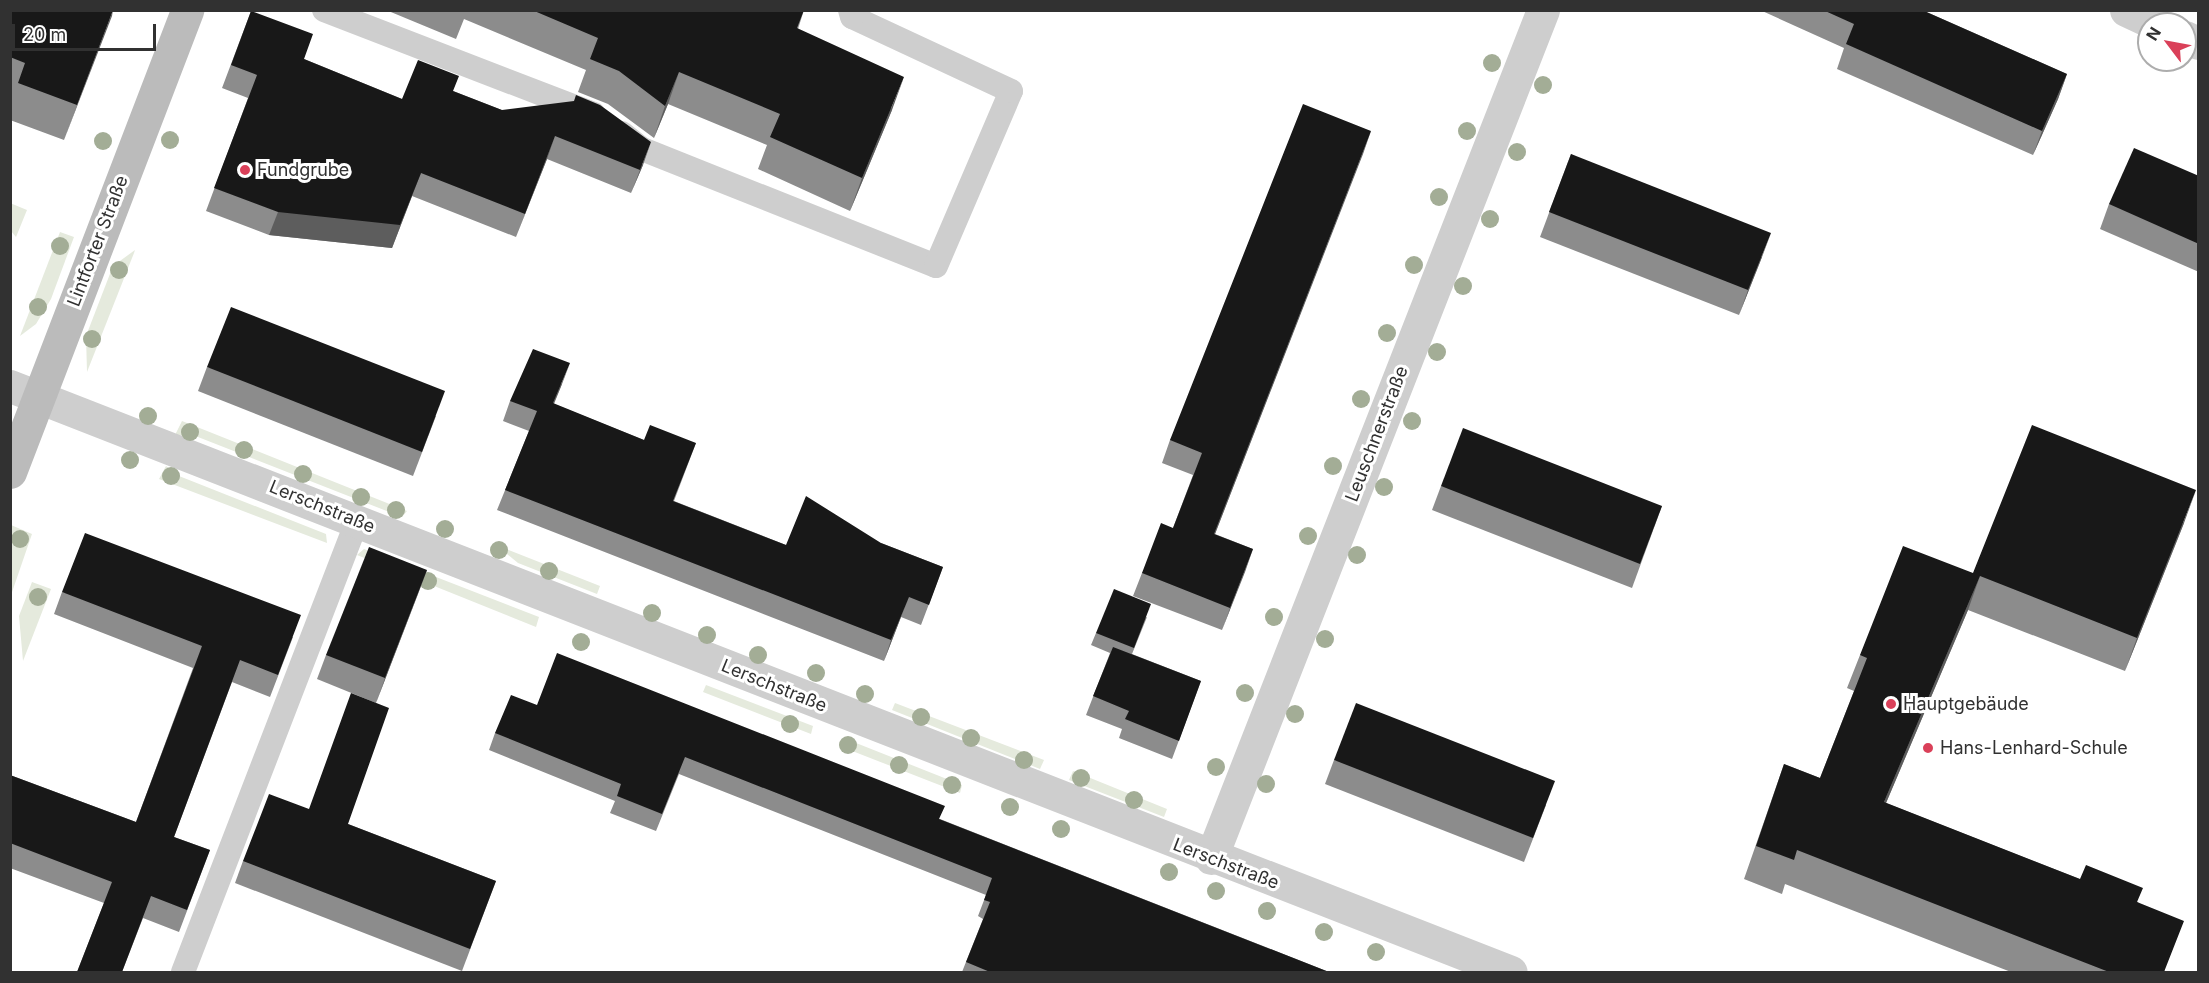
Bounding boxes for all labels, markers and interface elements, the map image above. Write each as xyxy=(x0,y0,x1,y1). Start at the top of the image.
scale bar xyxy=(15,12,159,50)
north arrow xyxy=(2137,12,2197,72)
text: N xyxy=(2142,23,2165,44)
text: 20 m xyxy=(23,24,66,45)
place label: Fundgrube xyxy=(257,159,349,181)
marker: Fundgrube xyxy=(238,163,252,177)
street label: Lintforter Straße xyxy=(63,172,133,310)
street label: Leuschnerstraße xyxy=(1341,363,1413,505)
street label: Lerschstraße xyxy=(266,476,378,538)
street label: Lerschstraße xyxy=(718,655,830,717)
place label: Hauptgebäude xyxy=(1903,693,2029,715)
marker: Hauptgebäude xyxy=(1884,697,1898,711)
place label: Hans-Lenhard-Schule xyxy=(1940,737,2128,759)
marker: Hans-Lenhard-Schule xyxy=(1921,741,1935,755)
street label: Lerschstraße xyxy=(1170,834,1282,894)

